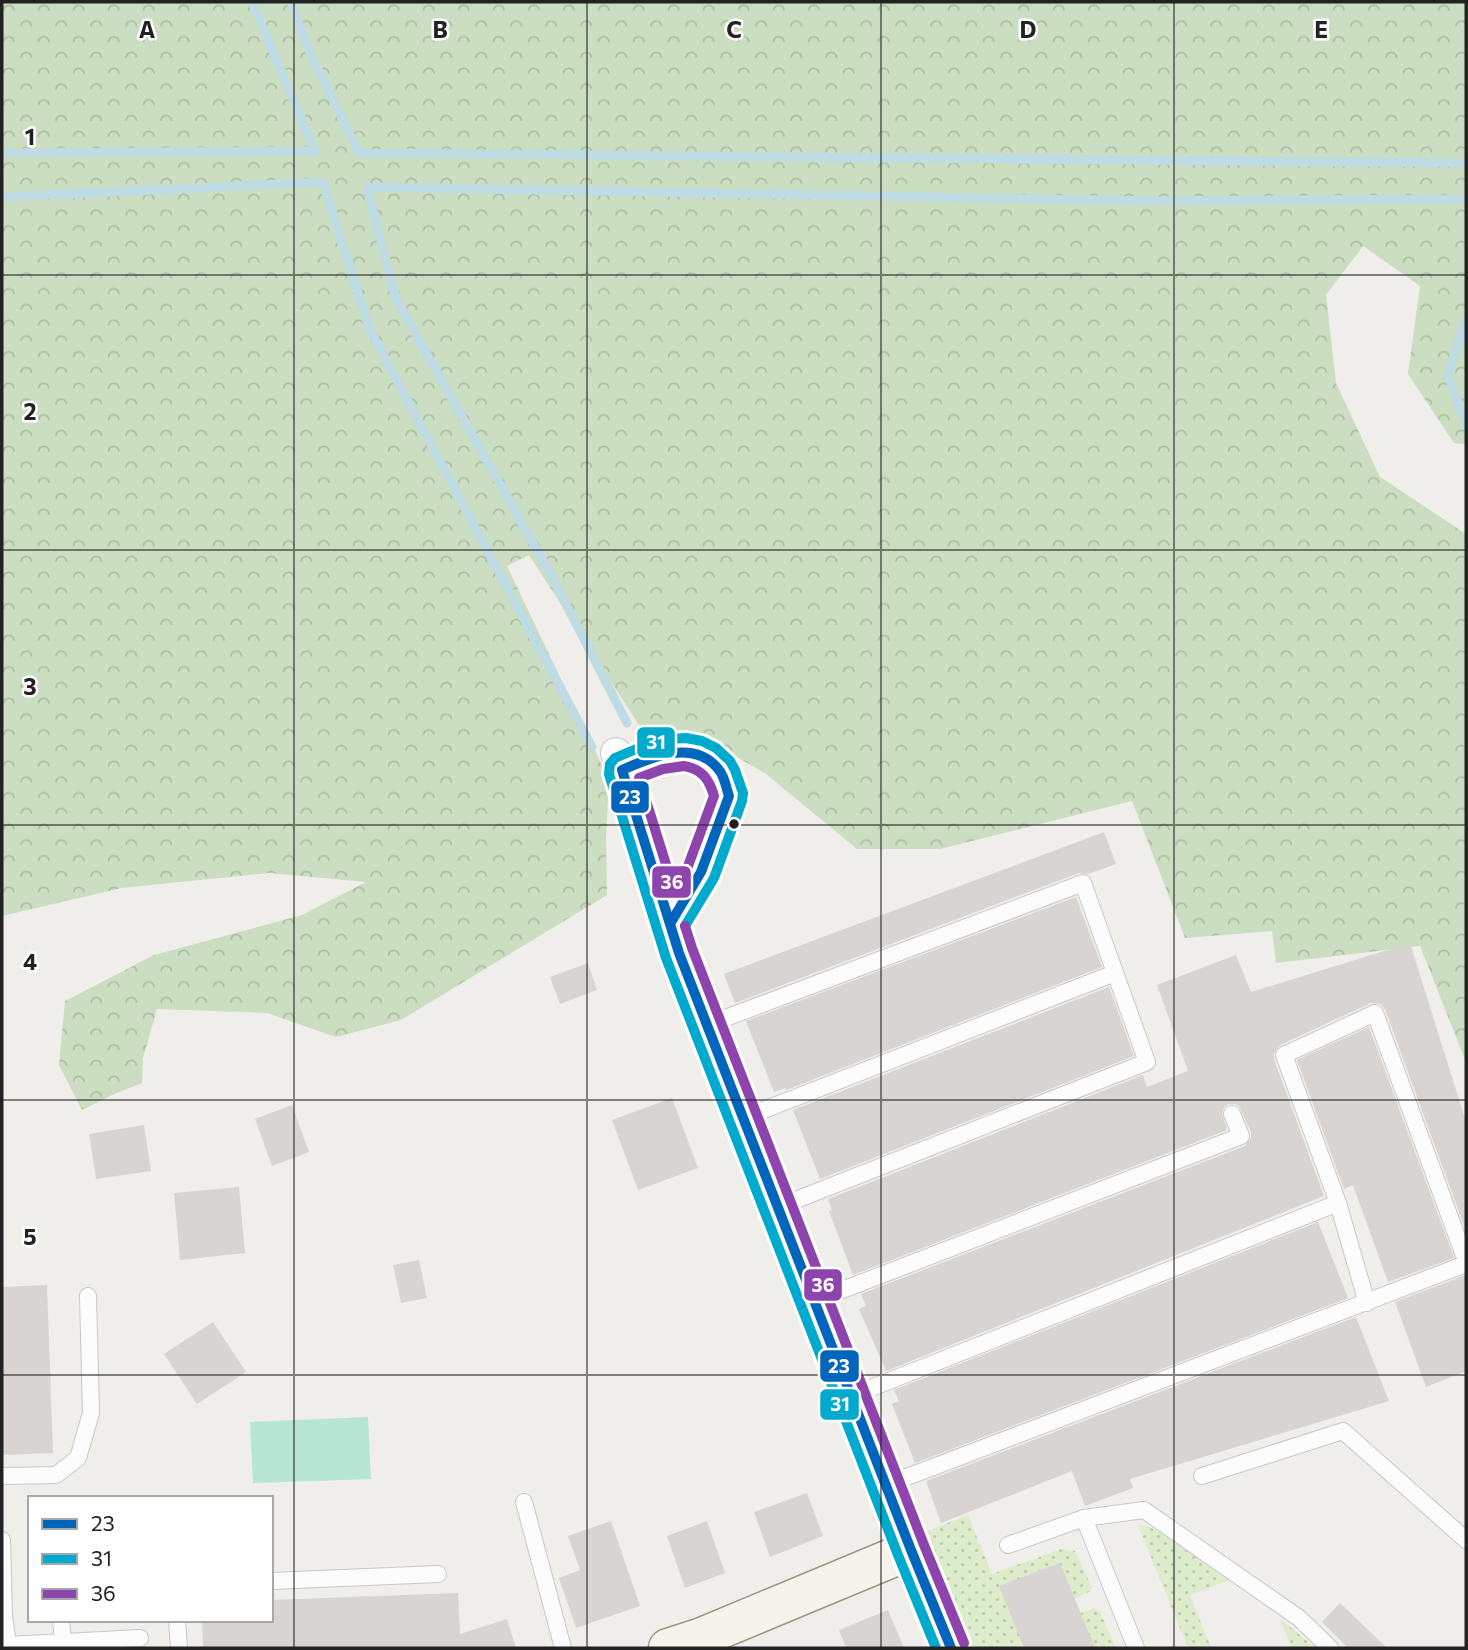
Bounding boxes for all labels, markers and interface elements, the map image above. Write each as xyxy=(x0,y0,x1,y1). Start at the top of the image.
text: A xyxy=(139,15,156,43)
text: B xyxy=(432,15,448,43)
text: C xyxy=(726,15,742,43)
text: D xyxy=(1020,15,1037,43)
text: E xyxy=(1314,15,1328,43)
text: 1 xyxy=(25,122,35,150)
text: 2 xyxy=(23,397,37,425)
text: 3 xyxy=(23,672,37,700)
line badge: 31 xyxy=(636,726,676,759)
text: 31 xyxy=(646,730,666,753)
line badge: 23 xyxy=(610,780,650,814)
text: 23 xyxy=(619,785,641,808)
unlabelled marker xyxy=(727,817,741,831)
line badge: 36 xyxy=(651,865,692,899)
text: 36 xyxy=(661,870,683,893)
text: 4 xyxy=(23,947,37,975)
text: 5 xyxy=(23,1222,37,1250)
line badge: 36 xyxy=(803,1268,843,1302)
text: 36 xyxy=(812,1273,834,1296)
line badge: 23 xyxy=(819,1349,860,1383)
text: 23 xyxy=(828,1354,850,1377)
line badge: 31 xyxy=(819,1388,860,1421)
text: 31 xyxy=(830,1392,850,1415)
legend xyxy=(28,1496,273,1622)
text: 23 xyxy=(91,1510,115,1535)
text: 31 xyxy=(91,1545,112,1570)
text: 36 xyxy=(91,1580,116,1605)

